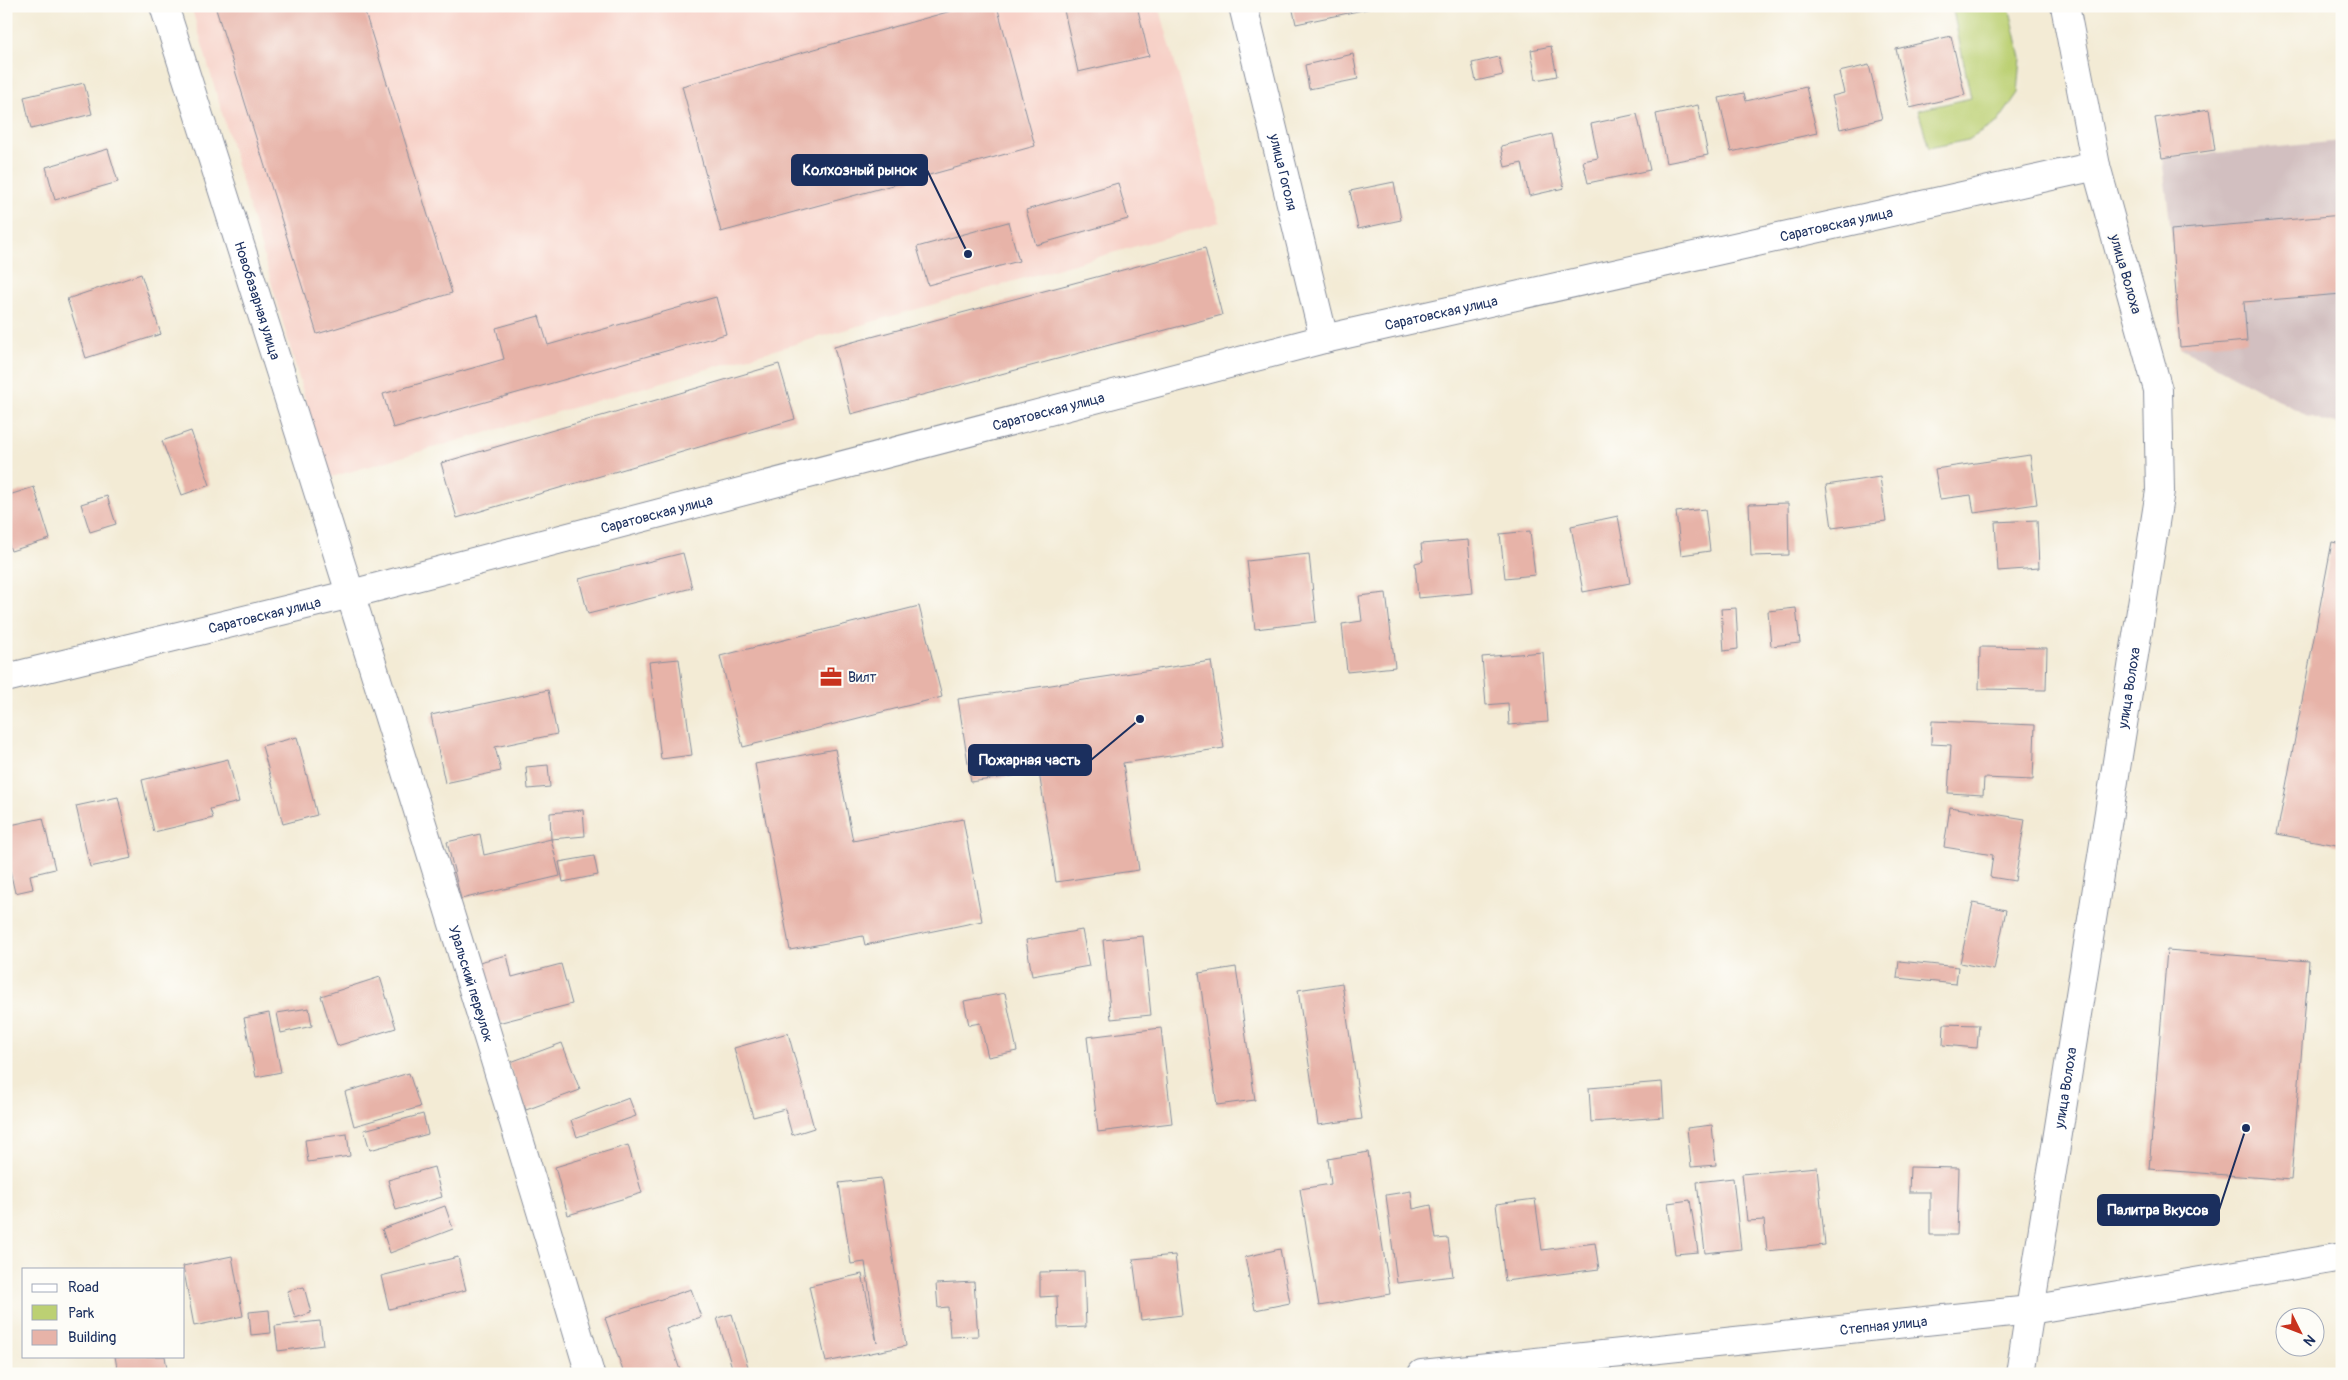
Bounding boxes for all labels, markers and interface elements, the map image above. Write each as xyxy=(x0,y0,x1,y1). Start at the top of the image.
street label: улица Гоголя xyxy=(1265,131,1300,212)
callout: Колхозный рынок xyxy=(792,155,927,185)
text: Колхозный рынок xyxy=(803,161,918,180)
street label: Саратовская улица xyxy=(1778,204,1894,246)
street label: улица Волоха xyxy=(2106,232,2145,316)
street label: Новобазарная улица xyxy=(230,239,284,362)
street label: Саратовская улица xyxy=(1383,292,1499,334)
street label: Саратовская улица xyxy=(991,389,1106,435)
street label: Саратовская улица xyxy=(599,492,715,537)
street label: Саратовская улица xyxy=(207,594,323,637)
street label: улица Волоха xyxy=(2114,646,2144,731)
office icon: Вилт xyxy=(818,664,844,690)
place label: Вилт xyxy=(848,669,877,686)
callout: Пожарная часть xyxy=(969,745,1091,775)
text: Пожарная часть xyxy=(979,751,1081,770)
street label: Уральский переулок xyxy=(445,923,497,1044)
street label: улица Волоха xyxy=(2051,1046,2081,1131)
callout: Палитра Вкусов xyxy=(2098,1195,2219,1225)
text: Палитра Вкусов xyxy=(2107,1201,2209,1220)
legend xyxy=(22,1268,185,1358)
text: Road xyxy=(68,1278,99,1297)
text: Park xyxy=(68,1304,95,1323)
north arrow xyxy=(2276,1308,2326,1358)
street label: Степная улица xyxy=(1839,1313,1928,1339)
text: Building xyxy=(68,1328,116,1347)
text: N xyxy=(2300,1331,2319,1350)

